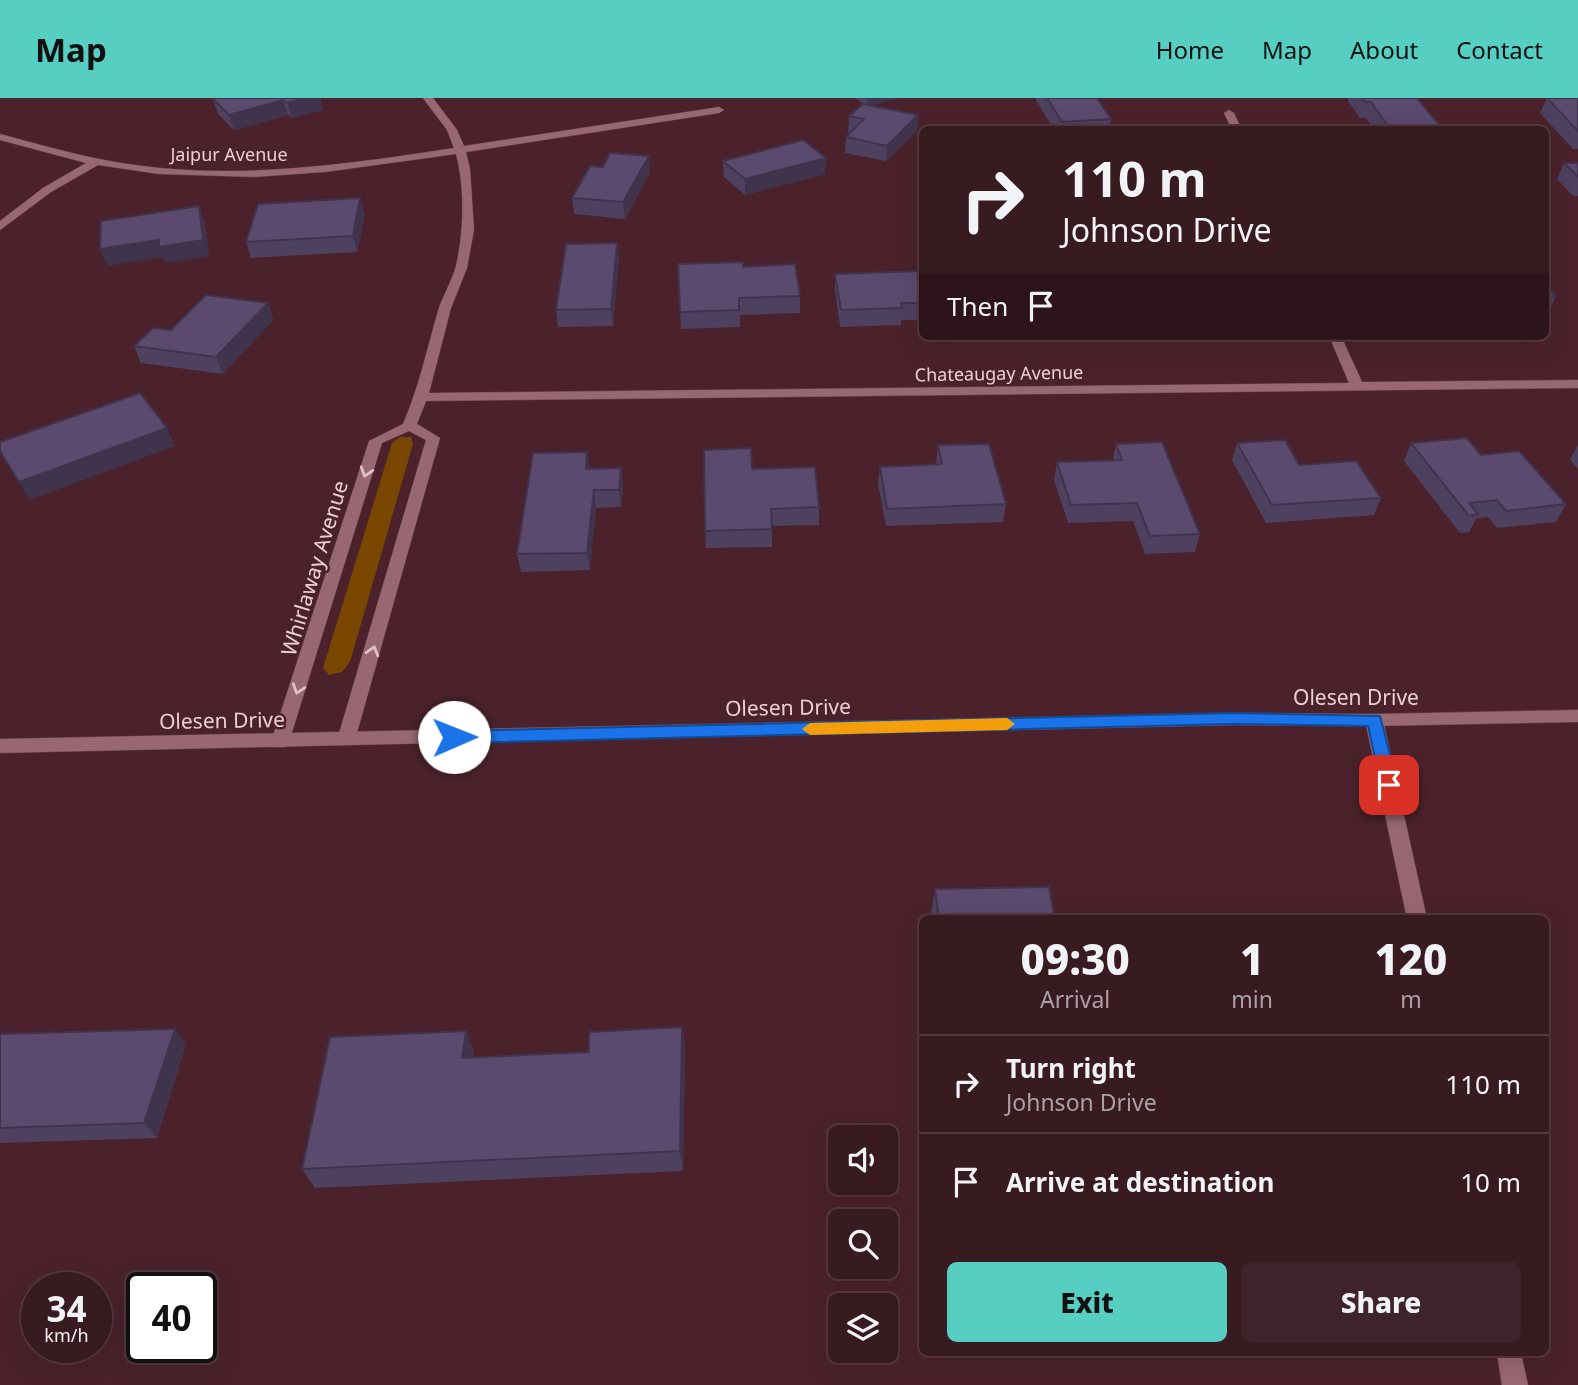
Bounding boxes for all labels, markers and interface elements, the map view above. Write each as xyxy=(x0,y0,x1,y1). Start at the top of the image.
text: Map xyxy=(35,27,107,72)
text: Home xyxy=(1156,33,1224,66)
text: Map xyxy=(1262,33,1312,66)
text: About xyxy=(1350,33,1418,66)
text: Contact xyxy=(1456,33,1543,66)
street label: Jaipur Avenue xyxy=(168,142,288,166)
text: 110 m xyxy=(1062,145,1207,211)
icon: right xyxy=(947,154,1038,245)
text: Johnson Drive xyxy=(1062,208,1272,251)
icon: arrive xyxy=(1022,287,1060,325)
text: Then xyxy=(947,288,1008,324)
street label: Chateaugay Avenue xyxy=(914,360,1084,386)
one-way arrow xyxy=(360,466,375,478)
street label: Whirlaway Avenue xyxy=(274,477,354,659)
one-way arrow xyxy=(365,645,379,657)
one-way arrow xyxy=(292,683,307,695)
street label: Olesen Drive xyxy=(1293,683,1419,711)
street label: Olesen Drive xyxy=(725,692,851,722)
position arrow xyxy=(417,700,491,774)
street label: Olesen Drive xyxy=(159,705,285,735)
pin xyxy=(1359,755,1419,815)
icon: arrive xyxy=(1370,766,1408,804)
text: 09:30 xyxy=(1021,930,1130,987)
text: 1 xyxy=(1240,930,1264,987)
text: 120 xyxy=(1375,930,1447,987)
text: Arrival xyxy=(1040,983,1110,1015)
text: min xyxy=(1231,983,1273,1015)
text: m xyxy=(1400,983,1422,1015)
text: Turn right xyxy=(1006,1050,1136,1086)
icon: right xyxy=(947,1065,985,1103)
text: 110 m xyxy=(1445,1066,1521,1102)
text: Johnson Drive xyxy=(1006,1086,1157,1118)
map controls xyxy=(828,1125,898,1363)
button: sound xyxy=(828,1125,898,1195)
icon: arrive xyxy=(947,1163,985,1201)
text: Arrive at destination xyxy=(1006,1164,1275,1200)
text: 10 m xyxy=(1460,1164,1521,1200)
button: search xyxy=(828,1209,898,1279)
button: Exit xyxy=(947,1262,1227,1342)
button: Share xyxy=(1241,1262,1521,1342)
speed limit sign: 40 xyxy=(126,1272,217,1363)
text: 34 xyxy=(46,1285,87,1332)
button: layers xyxy=(828,1293,898,1363)
text: km/h xyxy=(44,1323,89,1347)

